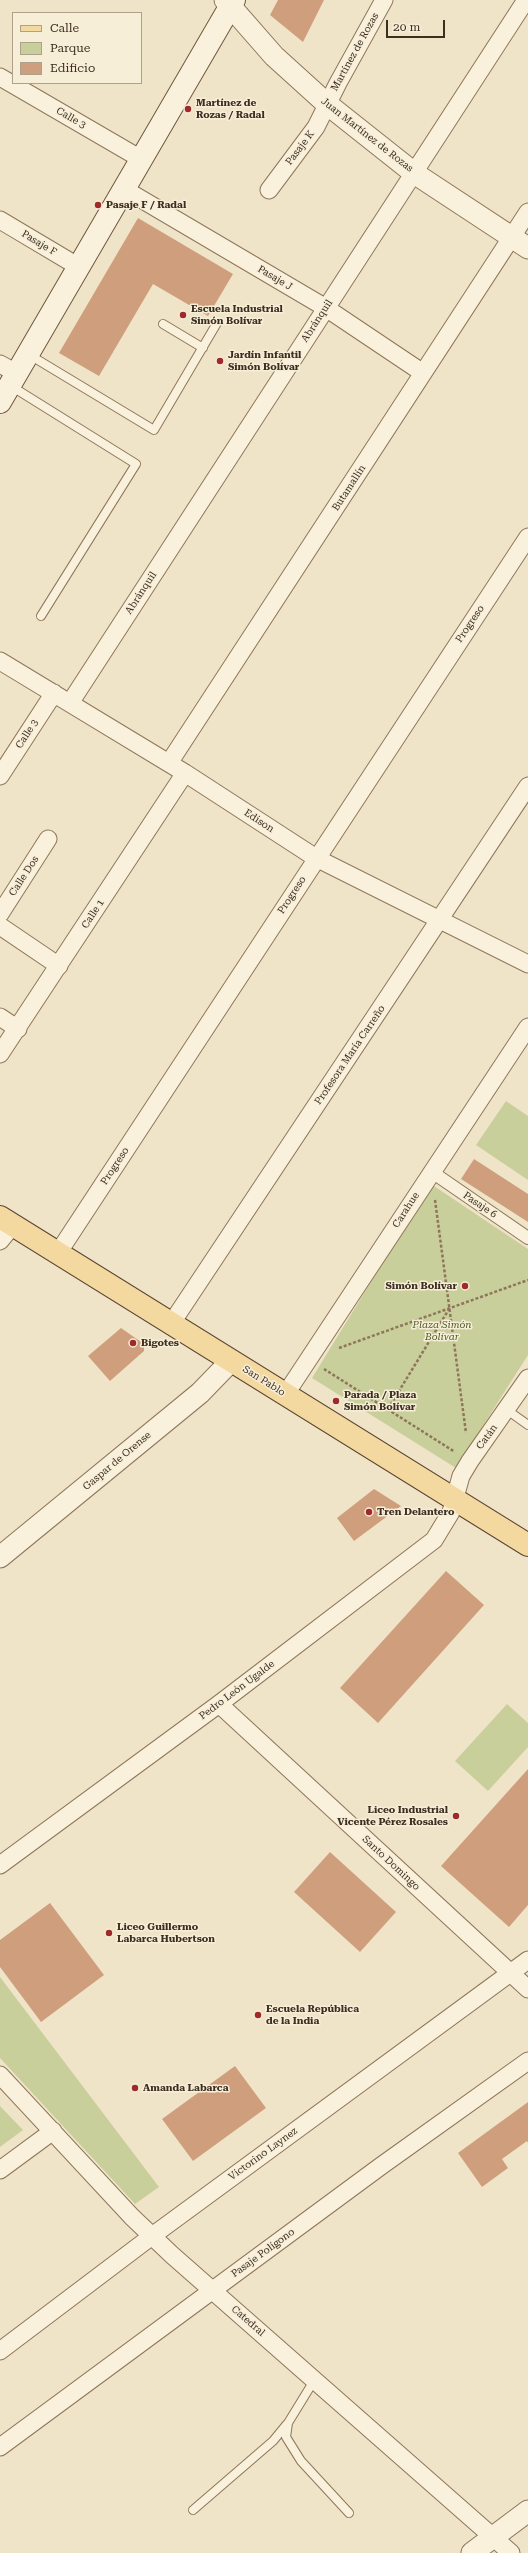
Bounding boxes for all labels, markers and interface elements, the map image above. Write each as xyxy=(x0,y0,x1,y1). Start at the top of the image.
street label: Martínez de Rozas xyxy=(329,11,381,93)
legend xyxy=(12,12,142,84)
scale bar xyxy=(388,12,447,38)
text: 20 m xyxy=(393,20,420,34)
text: Calle xyxy=(50,21,79,35)
text: Parque xyxy=(50,41,90,55)
text: Edificio xyxy=(50,61,95,75)
street label: Juan Martínez de Rozas xyxy=(319,95,415,175)
place label: Martínez de Rozas / Radal xyxy=(196,97,265,120)
marker: Martínez de Rozas / Radal xyxy=(183,104,193,114)
street label: Calle 3 xyxy=(54,105,88,131)
street label: Pasaje K xyxy=(283,128,317,168)
place label: Pasaje F / Radal xyxy=(106,199,186,211)
marker: Pasaje F / Radal xyxy=(93,200,103,210)
street label: Pasaje F xyxy=(19,228,59,258)
street label: Pasaje J xyxy=(255,263,295,293)
street label: Abránquil xyxy=(299,297,335,345)
place label: Escuela Industrial Simón Bolívar xyxy=(191,303,283,326)
marker: Escuela Industrial Simón Bolívar xyxy=(178,310,188,320)
place label: Jardín Infantil Simón Bolívar xyxy=(228,349,301,372)
marker: Jardín Infantil Simón Bolívar xyxy=(215,356,225,366)
street label: Butamallín xyxy=(330,463,368,513)
street label: Abránquil xyxy=(123,569,159,617)
street label: Progreso xyxy=(453,603,487,645)
street label: Calle 3 xyxy=(13,717,41,751)
street label: Edison xyxy=(242,807,276,835)
street label: Calle Dos xyxy=(7,854,41,898)
street label: Progreso xyxy=(275,874,309,916)
street label: Calle 1 xyxy=(79,897,107,931)
street label: Profesora María Carreño xyxy=(312,1003,388,1107)
street label: Progreso xyxy=(98,1145,132,1187)
street label: Pasaje 6 xyxy=(461,1189,499,1221)
street label: Carahue xyxy=(390,1190,422,1230)
place label: Simón Bolívar xyxy=(386,1280,457,1292)
marker: Simón Bolívar xyxy=(460,1281,470,1291)
park label: Plaza Simón Bolívar xyxy=(413,1319,471,1342)
place label: Bigotes xyxy=(141,1337,179,1349)
marker: Bigotes xyxy=(128,1338,138,1348)
street label: San Pablo xyxy=(240,1363,288,1399)
place label: Parada / Plaza Simón Bolívar xyxy=(344,1389,416,1412)
marker: Parada / Plaza Simón Bolívar xyxy=(331,1396,341,1406)
street label: Catán xyxy=(474,1422,500,1452)
street label: Gaspar de Orense xyxy=(81,1429,153,1493)
place label: Tren Delantero xyxy=(377,1506,454,1518)
marker: Tren Delantero xyxy=(364,1507,374,1517)
street label: Pedro León Ugalde xyxy=(197,1658,277,1722)
place label: Liceo Industrial Vicente Pérez Rosales xyxy=(337,1804,448,1828)
marker: Liceo Industrial Vicente Pérez Rosales xyxy=(451,1811,461,1821)
street label: Santo Domingo xyxy=(360,1833,422,1893)
place label: Liceo Guillermo Labarca Hubertson xyxy=(117,1921,215,1944)
marker: Liceo Guillermo Labarca Hubertson xyxy=(104,1928,114,1938)
place label: Escuela República de la India xyxy=(266,2003,359,2026)
marker: Escuela República de la India xyxy=(253,2010,263,2020)
place label: Amanda Labarca xyxy=(143,2082,229,2094)
marker: Amanda Labarca xyxy=(130,2083,140,2093)
street label: Victorino Laynez xyxy=(226,2125,300,2183)
street label: Pasaje Polígono xyxy=(229,2226,297,2280)
street label: Catedral xyxy=(229,2303,267,2339)

